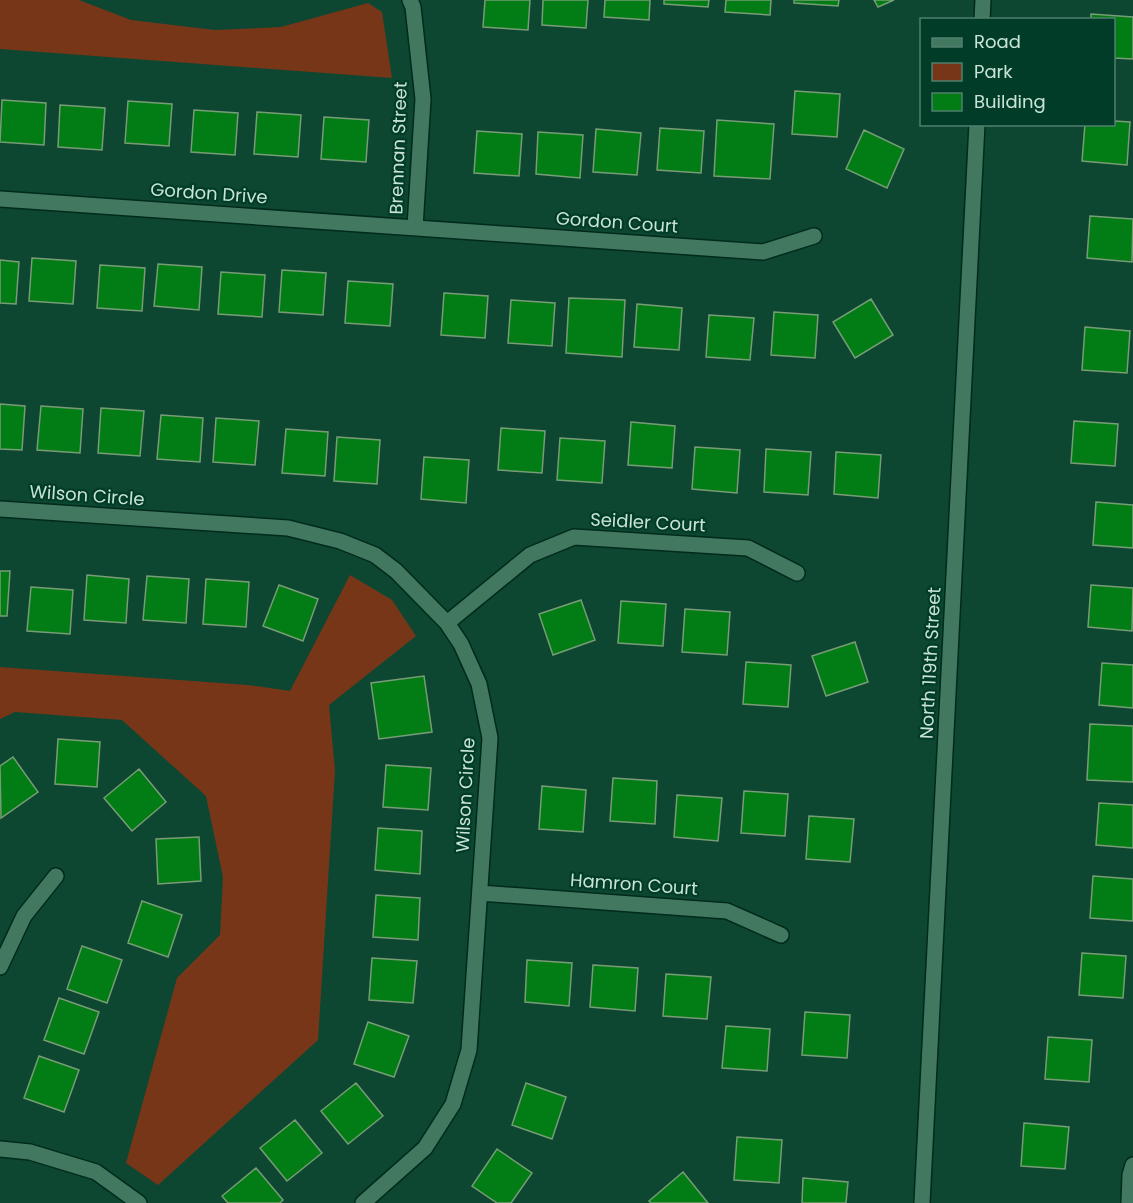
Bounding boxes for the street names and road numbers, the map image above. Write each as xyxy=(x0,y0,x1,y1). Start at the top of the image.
street label: Brennan Street xyxy=(383,81,413,215)
street label: Gordon Drive xyxy=(150,176,268,210)
street label: Gordon Court xyxy=(555,205,679,239)
street label: Wilson Circle xyxy=(29,479,145,511)
street label: Seidler Court xyxy=(590,506,706,538)
street label: North 119th Street xyxy=(914,586,946,740)
street label: Wilson Circle xyxy=(450,737,480,853)
street label: Hamron Court xyxy=(569,867,699,901)

